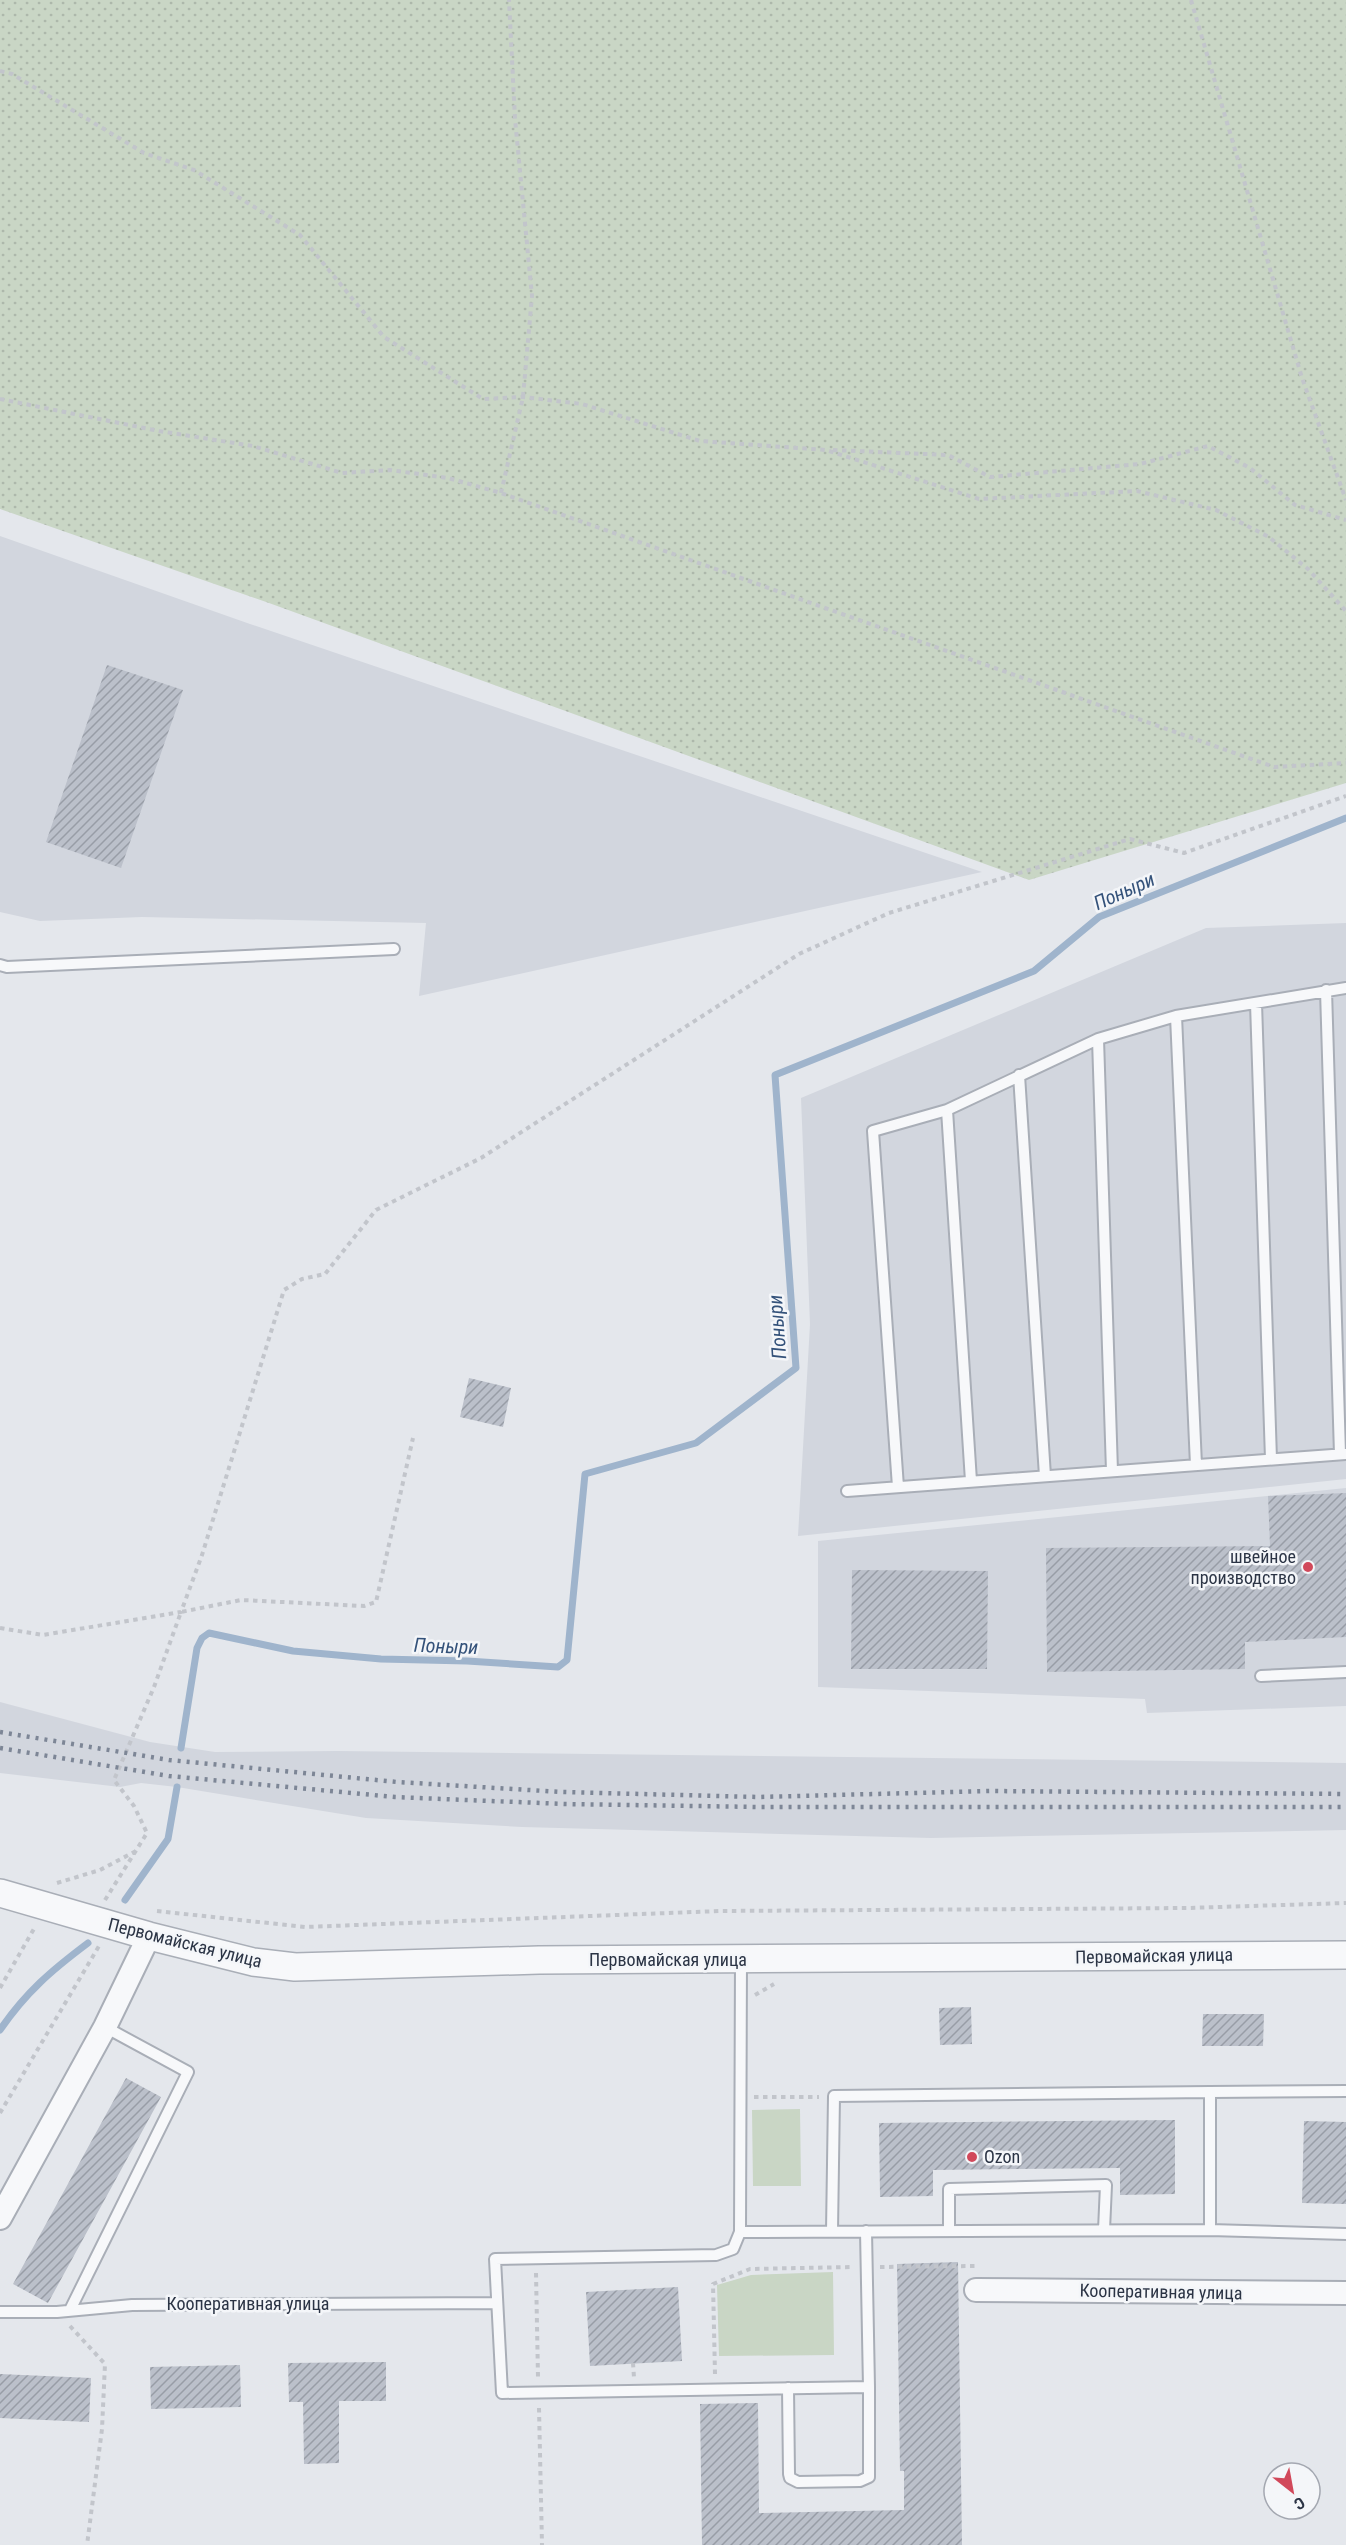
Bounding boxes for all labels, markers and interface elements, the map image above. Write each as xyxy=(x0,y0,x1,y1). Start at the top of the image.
water label: Поныри xyxy=(1090,867,1158,915)
water label: Поныри xyxy=(763,1294,791,1360)
place label: швейное производство xyxy=(1191,1546,1296,1588)
marker: швейное производство xyxy=(1301,1560,1315,1574)
water label: Поныри xyxy=(413,1633,479,1659)
street label: Первомайская улица xyxy=(106,1913,264,1972)
street label: Первомайская улица xyxy=(1075,1944,1233,1967)
street label: Первомайская улица xyxy=(589,1949,747,1970)
place label: Ozon xyxy=(984,2146,1020,2167)
marker: Ozon xyxy=(965,2150,979,2164)
street label: Кооперативная улица xyxy=(1079,2280,1243,2303)
street label: Кооперативная улица xyxy=(167,2293,329,2314)
north arrow xyxy=(1262,2461,1322,2521)
text: С xyxy=(1291,2493,1308,2514)

